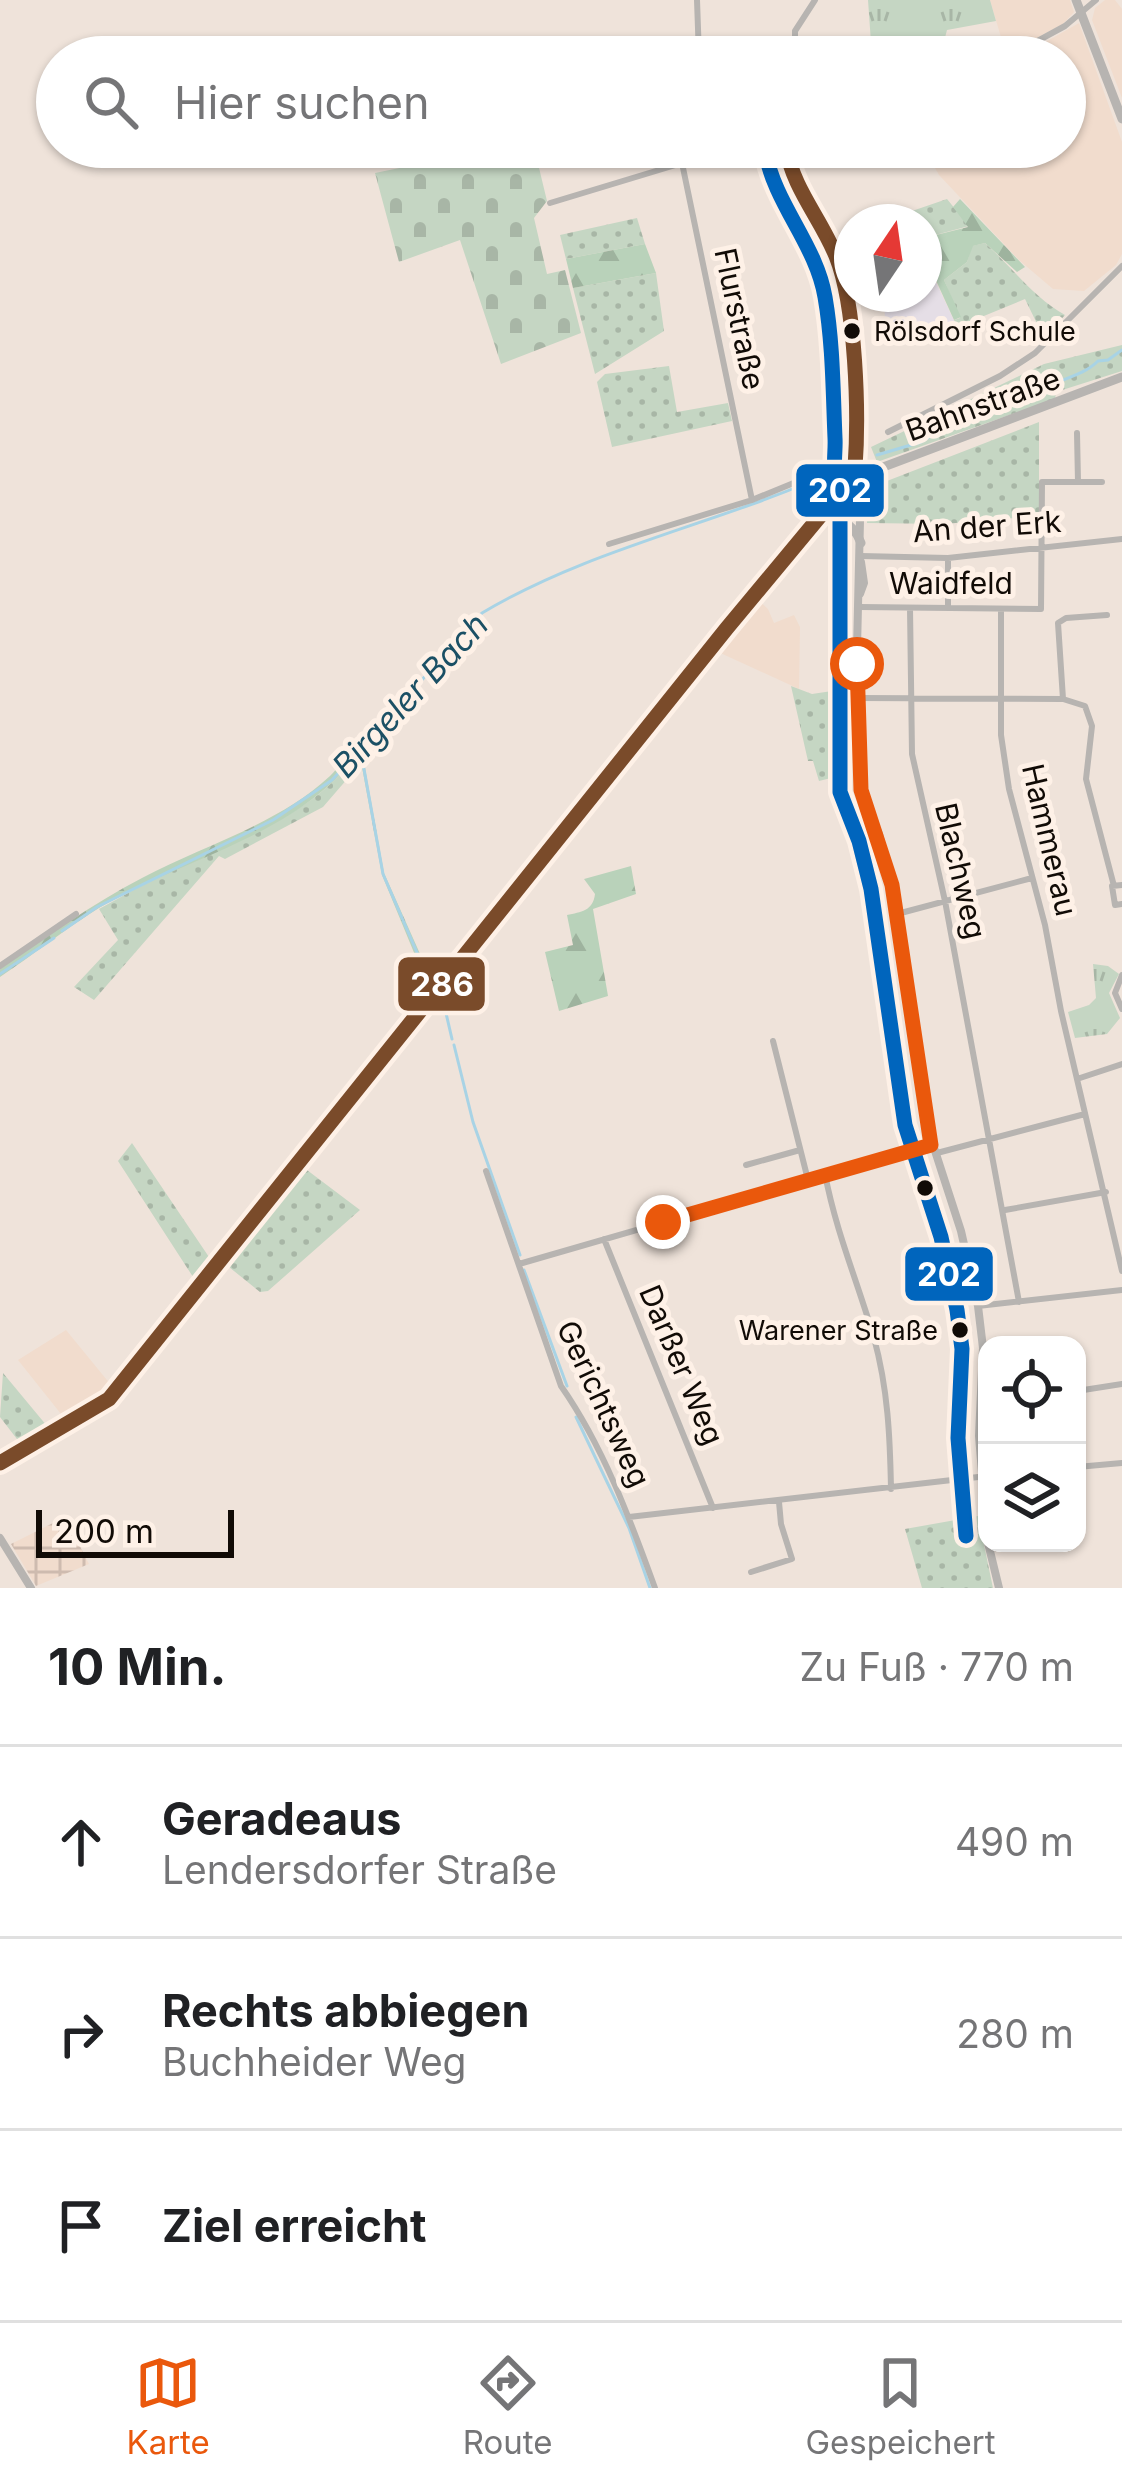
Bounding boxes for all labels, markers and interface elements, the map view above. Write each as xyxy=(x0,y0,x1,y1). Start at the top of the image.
search box xyxy=(36,36,1086,168)
icon: search xyxy=(78,69,144,135)
text: Hier suchen xyxy=(174,75,430,130)
north arrow xyxy=(834,204,942,312)
street label: Flurstraße xyxy=(707,245,773,393)
place label: Rölsdorf Schule xyxy=(874,315,1076,348)
marker: Rölsdorf Schule xyxy=(841,320,863,342)
street label: Bahnstraße xyxy=(901,359,1065,449)
line badge: 202 xyxy=(794,462,886,519)
text: 202 xyxy=(808,470,872,510)
street label: An der Erk xyxy=(911,503,1063,549)
street label: Waidfeld xyxy=(889,565,1013,601)
water label: Birgeler Bach xyxy=(324,605,496,785)
route start xyxy=(830,637,884,691)
street label: Hammerau xyxy=(1015,760,1085,919)
street label: Blachweg xyxy=(928,799,994,942)
line badge: 286 xyxy=(396,955,487,1013)
text: 286 xyxy=(410,964,474,1004)
unlabelled marker xyxy=(914,1177,936,1199)
route end xyxy=(636,1195,690,1249)
line badge: 202 xyxy=(903,1245,995,1303)
text: 202 xyxy=(917,1254,981,1294)
street label: Darßer Weg xyxy=(632,1279,732,1450)
place label: Warener Straße xyxy=(739,1314,938,1347)
street label: Gerichtsweg xyxy=(550,1315,658,1492)
marker: Warener Straße xyxy=(949,1319,971,1341)
map controls xyxy=(978,1336,1086,1552)
button: locate xyxy=(978,1336,1086,1444)
button: layers xyxy=(978,1444,1086,1552)
scale bar xyxy=(36,1504,234,1557)
text: 200 m xyxy=(54,1511,154,1551)
text: 10 Min. xyxy=(48,1636,227,1697)
text: Zu Fuß · 770 m xyxy=(799,1643,1074,1690)
text: Geradeaus xyxy=(162,1791,401,1846)
icon: ahead xyxy=(48,1809,114,1875)
text: 490 m xyxy=(955,1818,1074,1865)
text: Lendersdorfer Straße xyxy=(162,1846,557,1893)
text: Rechts abbiegen xyxy=(162,1983,529,2038)
icon: right xyxy=(48,2001,114,2067)
text: 280 m xyxy=(956,2010,1074,2057)
text: Buchheider Weg xyxy=(162,2038,467,2085)
icon: arrive xyxy=(48,2193,114,2259)
text: Ziel erreicht xyxy=(162,2198,426,2253)
tab: Karte xyxy=(126,2350,210,2462)
tab: Route xyxy=(463,2350,553,2462)
tab: Gespeichert xyxy=(805,2350,996,2462)

